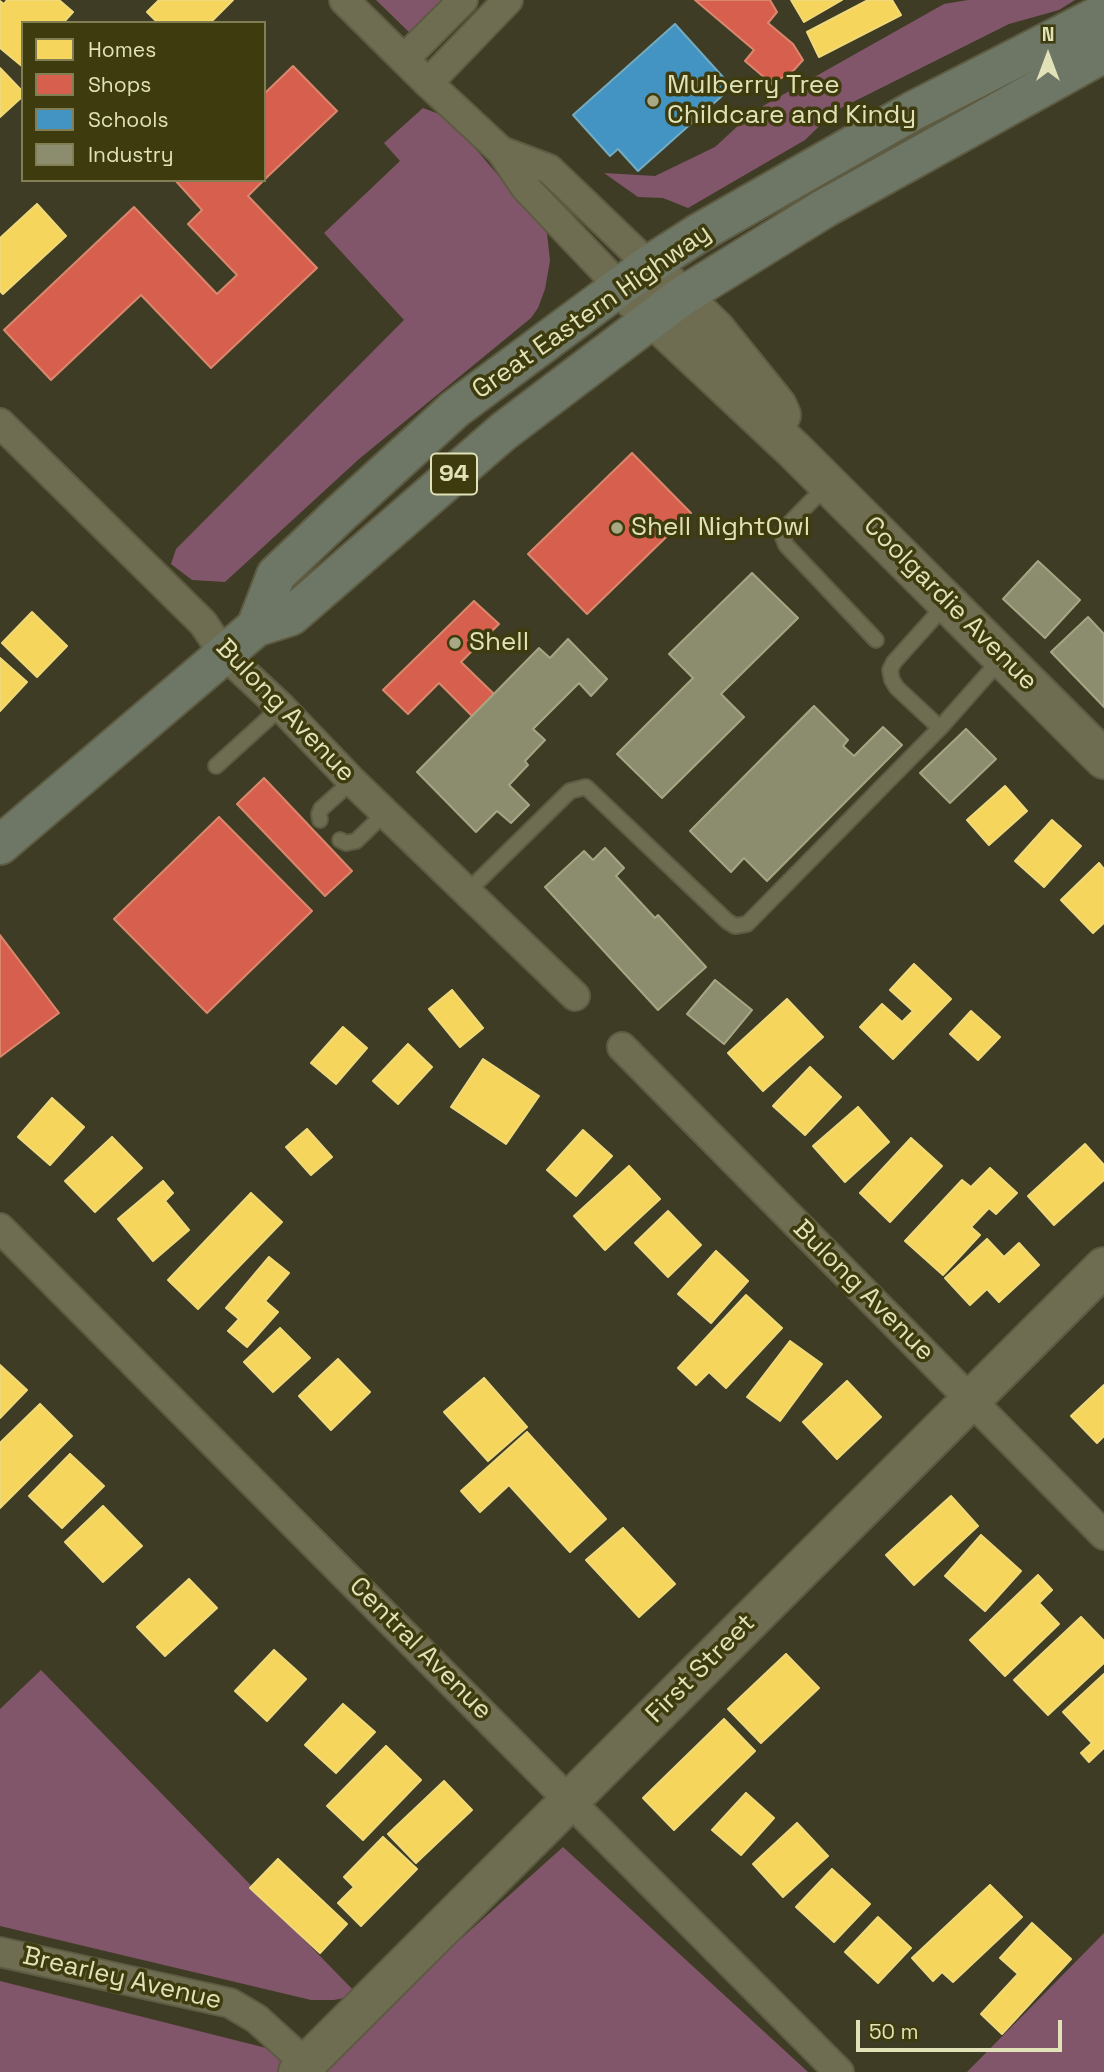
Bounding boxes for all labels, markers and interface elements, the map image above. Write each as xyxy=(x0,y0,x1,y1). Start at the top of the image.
legend xyxy=(21,21,266,182)
north arrow xyxy=(1013,21,1083,91)
text: N xyxy=(1042,22,1054,47)
text: Homes xyxy=(88,36,156,63)
place label: Mulberry Tree Childcare and Kindy xyxy=(667,70,916,132)
text: Shops xyxy=(88,71,151,98)
marker: Mulberry Tree Childcare and Kindy xyxy=(645,93,661,109)
text: Schools xyxy=(88,106,168,133)
text: Industry xyxy=(88,141,174,168)
street label: Great Eastern Highway xyxy=(467,218,717,406)
road number: 94 xyxy=(431,453,477,494)
street label: Coolgardie Avenue xyxy=(857,511,1043,697)
place label: Shell NightOwl xyxy=(631,512,810,544)
marker: Shell NightOwl xyxy=(609,520,625,536)
place label: Shell xyxy=(469,627,529,659)
street label: Bulong Avenue xyxy=(209,633,361,789)
marker: Shell xyxy=(447,635,463,651)
street label: Bulong Avenue xyxy=(786,1214,940,1368)
street label: Central Avenue xyxy=(342,1571,498,1727)
street label: First Street xyxy=(640,1608,762,1730)
street label: Brearley Avenue xyxy=(20,1941,224,2017)
scale bar xyxy=(859,2006,1066,2050)
text: 50 m xyxy=(869,2018,919,2045)

